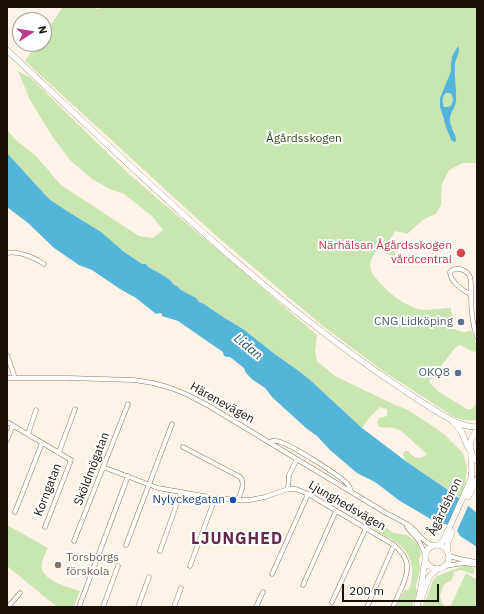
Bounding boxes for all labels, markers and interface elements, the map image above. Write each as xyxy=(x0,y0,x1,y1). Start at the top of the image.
north arrow xyxy=(12,12,52,52)
text: N xyxy=(35,24,50,35)
park label: Ågårdsskogen xyxy=(266,132,342,146)
place label: Närhälsan Ågårdsskogen vårdcentral xyxy=(319,239,452,267)
marker: Närhälsan Ågårdsskogen vårdcentral xyxy=(455,247,467,259)
place label: CNG Lidköping xyxy=(374,315,453,329)
marker: CNG Lidköping xyxy=(456,317,466,327)
water label: Lidan xyxy=(231,331,265,363)
place label: OKQ8 xyxy=(419,366,450,380)
marker: OKQ8 xyxy=(453,368,463,378)
street label: Härenevägen xyxy=(187,379,257,427)
street label: Sköldmögatan xyxy=(71,430,113,508)
street label: Korngatan xyxy=(31,462,65,518)
street label: Ågårdsbron xyxy=(425,476,465,538)
street label: Ljunghedsvägen xyxy=(306,478,388,534)
place label: Nylyckegatan xyxy=(153,493,225,507)
marker: Nylyckegatan xyxy=(228,495,238,505)
district label: LJUNGHED xyxy=(191,529,283,549)
place label: Torsborgs förskola xyxy=(66,551,119,579)
marker: Torsborgs förskola xyxy=(53,560,63,570)
scale bar xyxy=(344,576,441,602)
text: 200 m xyxy=(349,583,384,598)

